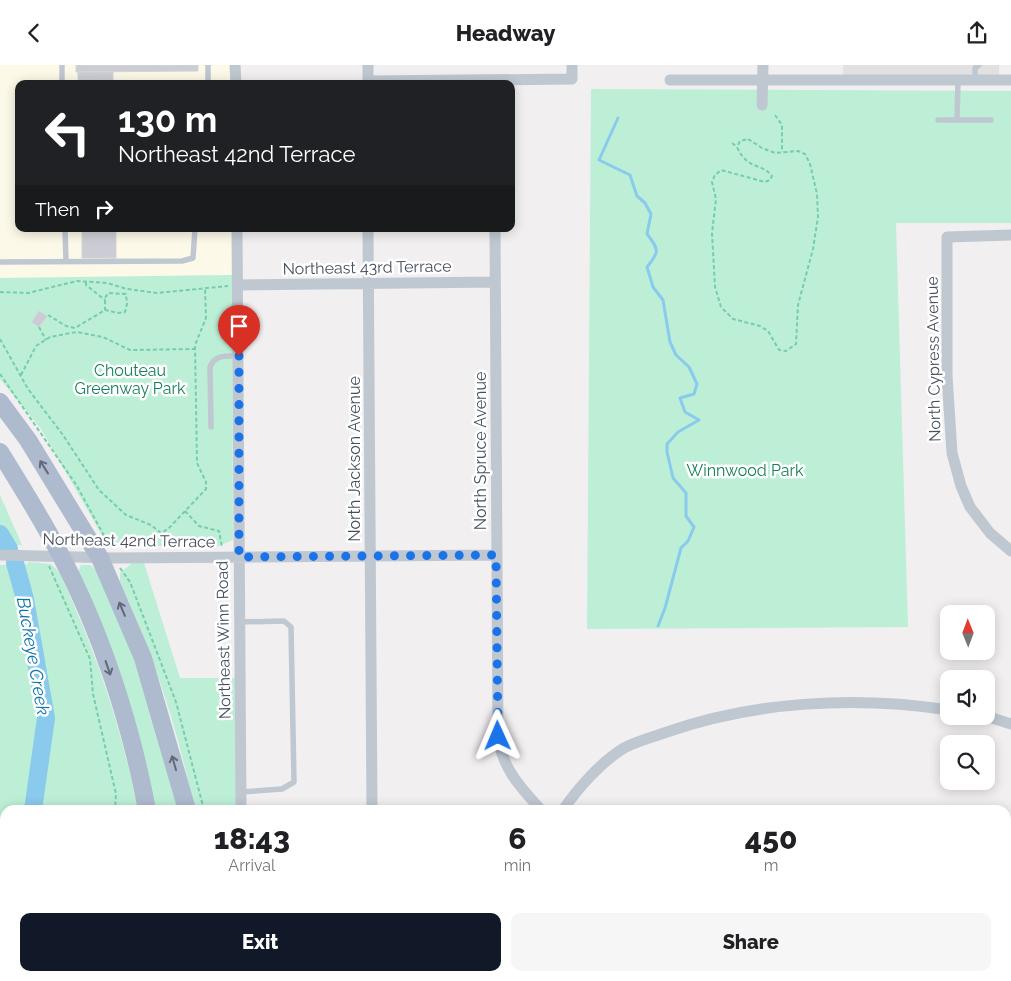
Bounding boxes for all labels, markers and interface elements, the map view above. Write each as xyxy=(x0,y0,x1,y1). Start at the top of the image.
icon: back xyxy=(20,19,48,47)
icon: share xyxy=(963,19,991,47)
text: Headway xyxy=(456,20,555,46)
text: 130 m xyxy=(118,99,217,140)
icon: left xyxy=(35,100,100,165)
text: Northeast 42nd Terrace xyxy=(118,141,355,167)
icon: right xyxy=(90,195,118,223)
text: Then xyxy=(35,198,80,220)
street label: Northeast 43rd Terrace xyxy=(282,257,452,278)
street label: North Cypress Avenue xyxy=(923,276,944,442)
pin xyxy=(218,305,260,356)
icon: arrive xyxy=(225,312,253,340)
park label: Chouteau Greenway Park xyxy=(74,361,186,398)
street label: North Spruce Avenue xyxy=(471,372,490,530)
street label: North Jackson Avenue xyxy=(345,376,364,542)
one-way arrow xyxy=(39,461,49,475)
park label: Winnwood Park xyxy=(686,461,804,480)
street label: Northeast 42nd Terrace xyxy=(43,529,215,552)
street label: Northeast Winn Road xyxy=(213,561,234,719)
water label: Buckeye Creek xyxy=(13,595,54,717)
one-way arrow xyxy=(117,602,127,617)
north arrow xyxy=(940,605,995,660)
map controls xyxy=(940,605,995,790)
one-way arrow xyxy=(104,659,113,675)
button: sound xyxy=(940,670,995,725)
position arrow xyxy=(471,709,523,761)
button: search xyxy=(940,735,995,790)
one-way arrow xyxy=(169,755,179,771)
text: 18:43 xyxy=(214,821,290,856)
text: 6 xyxy=(508,821,527,856)
text: 450 xyxy=(745,821,797,856)
text: Arrival xyxy=(228,856,275,875)
text: min xyxy=(504,856,531,875)
text: m xyxy=(764,856,778,875)
button: Exit xyxy=(20,913,501,971)
button: Share xyxy=(511,913,991,971)

